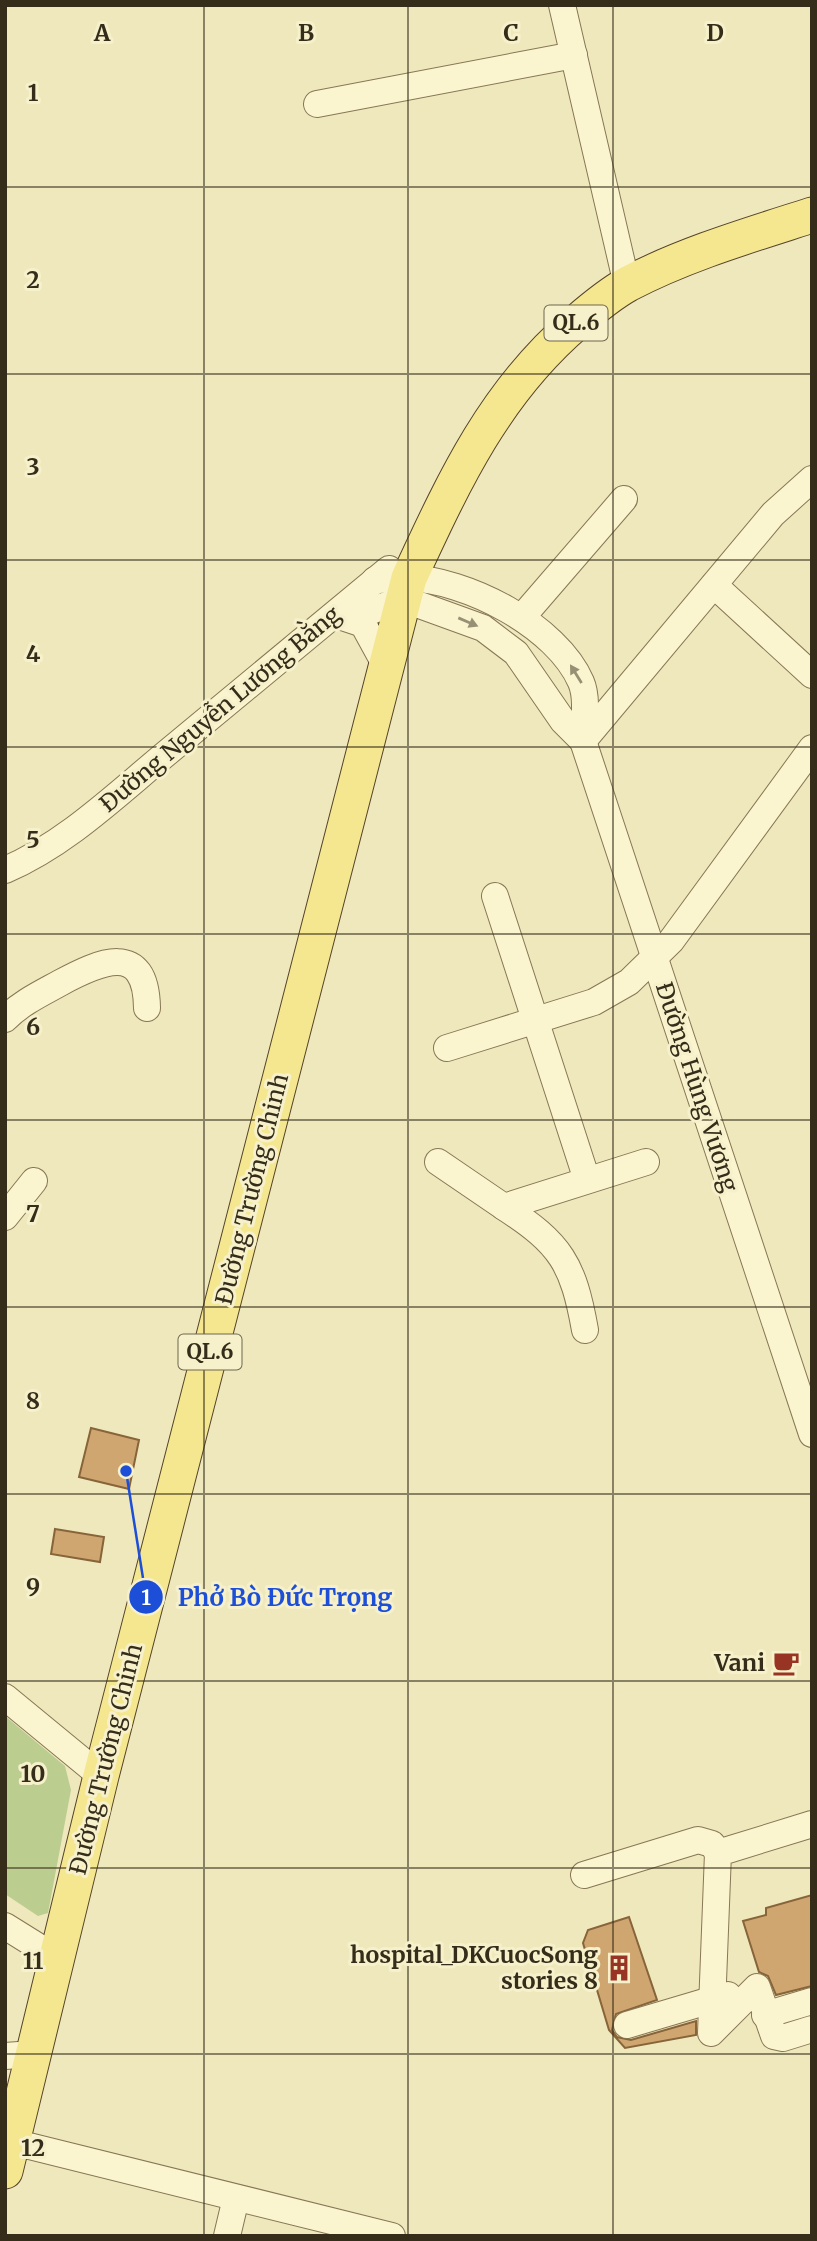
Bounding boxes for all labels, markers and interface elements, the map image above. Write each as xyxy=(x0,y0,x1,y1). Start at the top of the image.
text: A xyxy=(93,18,111,47)
text: B xyxy=(298,18,314,47)
text: C xyxy=(503,18,519,47)
text: D xyxy=(706,18,724,47)
text: 1 xyxy=(28,78,39,107)
text: 2 xyxy=(26,265,40,294)
road number: QL.6 xyxy=(544,306,608,340)
text: 3 xyxy=(26,452,40,481)
street label: Đường Nguyễn Lương Bằng xyxy=(92,598,346,818)
one-way arrow xyxy=(457,616,478,627)
text: 4 xyxy=(26,639,41,668)
one-way arrow xyxy=(569,665,582,684)
text: 5 xyxy=(26,825,40,854)
street label: Đường Hùng Vương xyxy=(650,978,745,1195)
text: 6 xyxy=(26,1012,40,1041)
street label: Đường Trường Chinh xyxy=(209,1070,294,1307)
text: 7 xyxy=(26,1199,40,1228)
road number: QL.6 xyxy=(178,1334,242,1370)
text: 8 xyxy=(26,1386,40,1415)
text: 9 xyxy=(26,1572,40,1601)
callout: Phở Bò Đức Trọng xyxy=(129,1575,406,1620)
text: Phở Bò Đức Trọng xyxy=(178,1582,392,1613)
text: 1 xyxy=(141,1584,151,1611)
street label: Đường Trường Chinh xyxy=(63,1640,148,1877)
place label: Vani xyxy=(713,1648,765,1677)
cafe icon: Vani xyxy=(771,1648,801,1678)
text: 10 xyxy=(21,1759,45,1788)
place label: hospital_DKCuocSong stories 8 xyxy=(350,1940,599,1995)
text: 11 xyxy=(23,1946,44,1975)
building icon: hospital_DKCuocSong stories 8 xyxy=(604,1953,634,1983)
text: 12 xyxy=(21,2133,45,2162)

